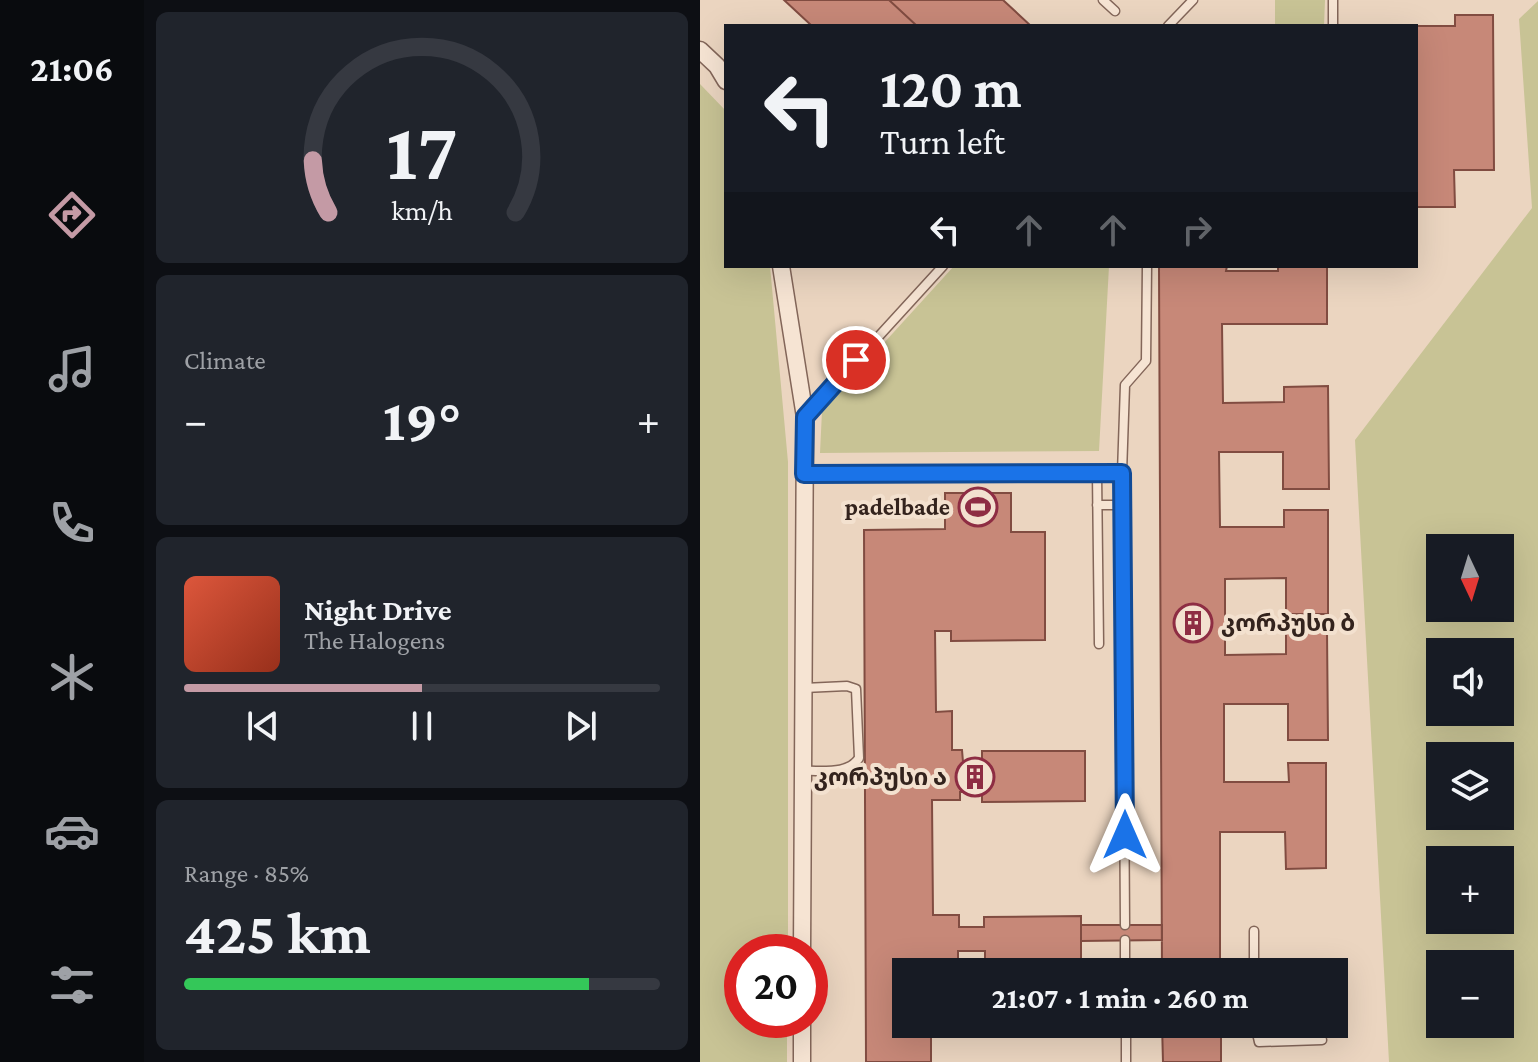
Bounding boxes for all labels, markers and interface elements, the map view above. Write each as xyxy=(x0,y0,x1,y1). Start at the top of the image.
text: 21:06 xyxy=(30,49,114,89)
icon: left xyxy=(748,56,852,160)
text: 120 m xyxy=(880,57,1022,119)
text: 17 xyxy=(386,104,458,197)
text: Turn left xyxy=(880,122,1005,162)
icon: directions xyxy=(44,187,100,243)
text: km/h xyxy=(391,194,453,226)
icon: left xyxy=(923,208,967,252)
icon: ahead xyxy=(1007,208,1051,252)
icon: ahead xyxy=(1091,208,1135,252)
icon: right xyxy=(1175,208,1219,252)
pin xyxy=(822,326,890,394)
icon: arrive xyxy=(834,338,878,382)
icon: music xyxy=(44,341,100,397)
text: Climate xyxy=(184,346,266,375)
text: 19° xyxy=(383,386,461,453)
text: − xyxy=(184,396,207,444)
text: + xyxy=(637,396,660,444)
sports icon: padelbade xyxy=(957,486,999,528)
place label: padelbade xyxy=(845,493,950,520)
icon: phone xyxy=(44,495,100,551)
north arrow xyxy=(1426,534,1514,622)
map controls xyxy=(1426,534,1514,1038)
text: Night Drive xyxy=(304,593,452,626)
building icon: კორპუსი ბ xyxy=(1172,602,1214,644)
place label: კორპუსი ბ xyxy=(1221,609,1355,637)
text: The Halogens xyxy=(304,626,445,655)
button: sound xyxy=(1426,638,1514,726)
icon: climate xyxy=(44,649,100,705)
icon: previous xyxy=(241,704,285,748)
icon: pause xyxy=(400,704,444,748)
icon: next xyxy=(559,704,603,748)
button: layers xyxy=(1426,742,1514,830)
building icon: კორპუსი ა xyxy=(954,756,996,798)
place label: კორპუსი ა xyxy=(814,763,947,791)
position arrow xyxy=(1083,793,1167,877)
icon: car xyxy=(44,803,100,859)
button: + xyxy=(1426,846,1514,934)
text: Range · 85% xyxy=(184,859,309,888)
text: 425 km xyxy=(184,899,371,966)
speed limit sign: 20 xyxy=(724,934,828,1038)
button: − xyxy=(1426,950,1514,1038)
icon: filters xyxy=(44,957,100,1013)
text: 21:07 · 1 min · 260 m xyxy=(992,981,1248,1014)

